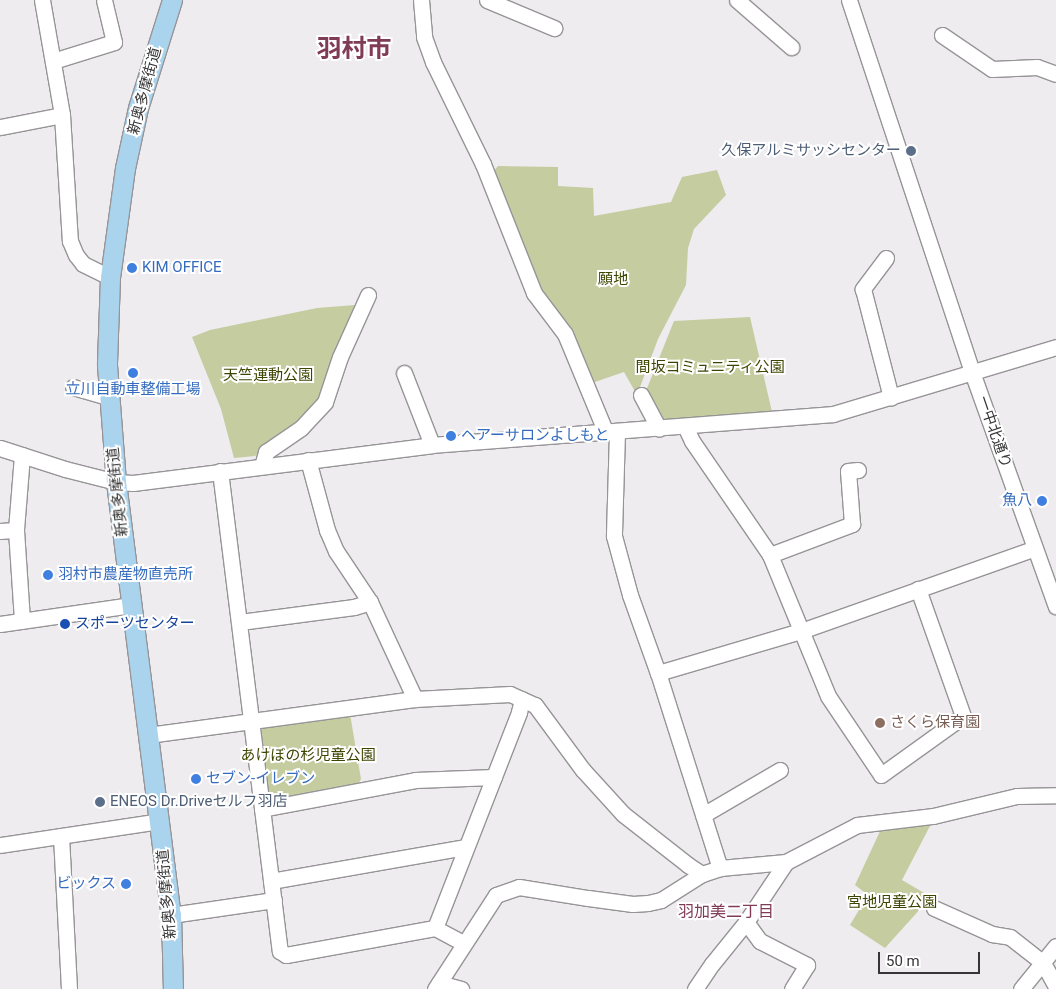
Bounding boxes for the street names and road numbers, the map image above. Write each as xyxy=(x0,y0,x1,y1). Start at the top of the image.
street label: 新奥多摩街道 xyxy=(125,45,165,137)
street label: 一中北通り xyxy=(973,394,1015,470)
street label: 新奥多摩街道 xyxy=(104,446,132,538)
street label: 新奥多摩街道 xyxy=(154,848,180,940)

